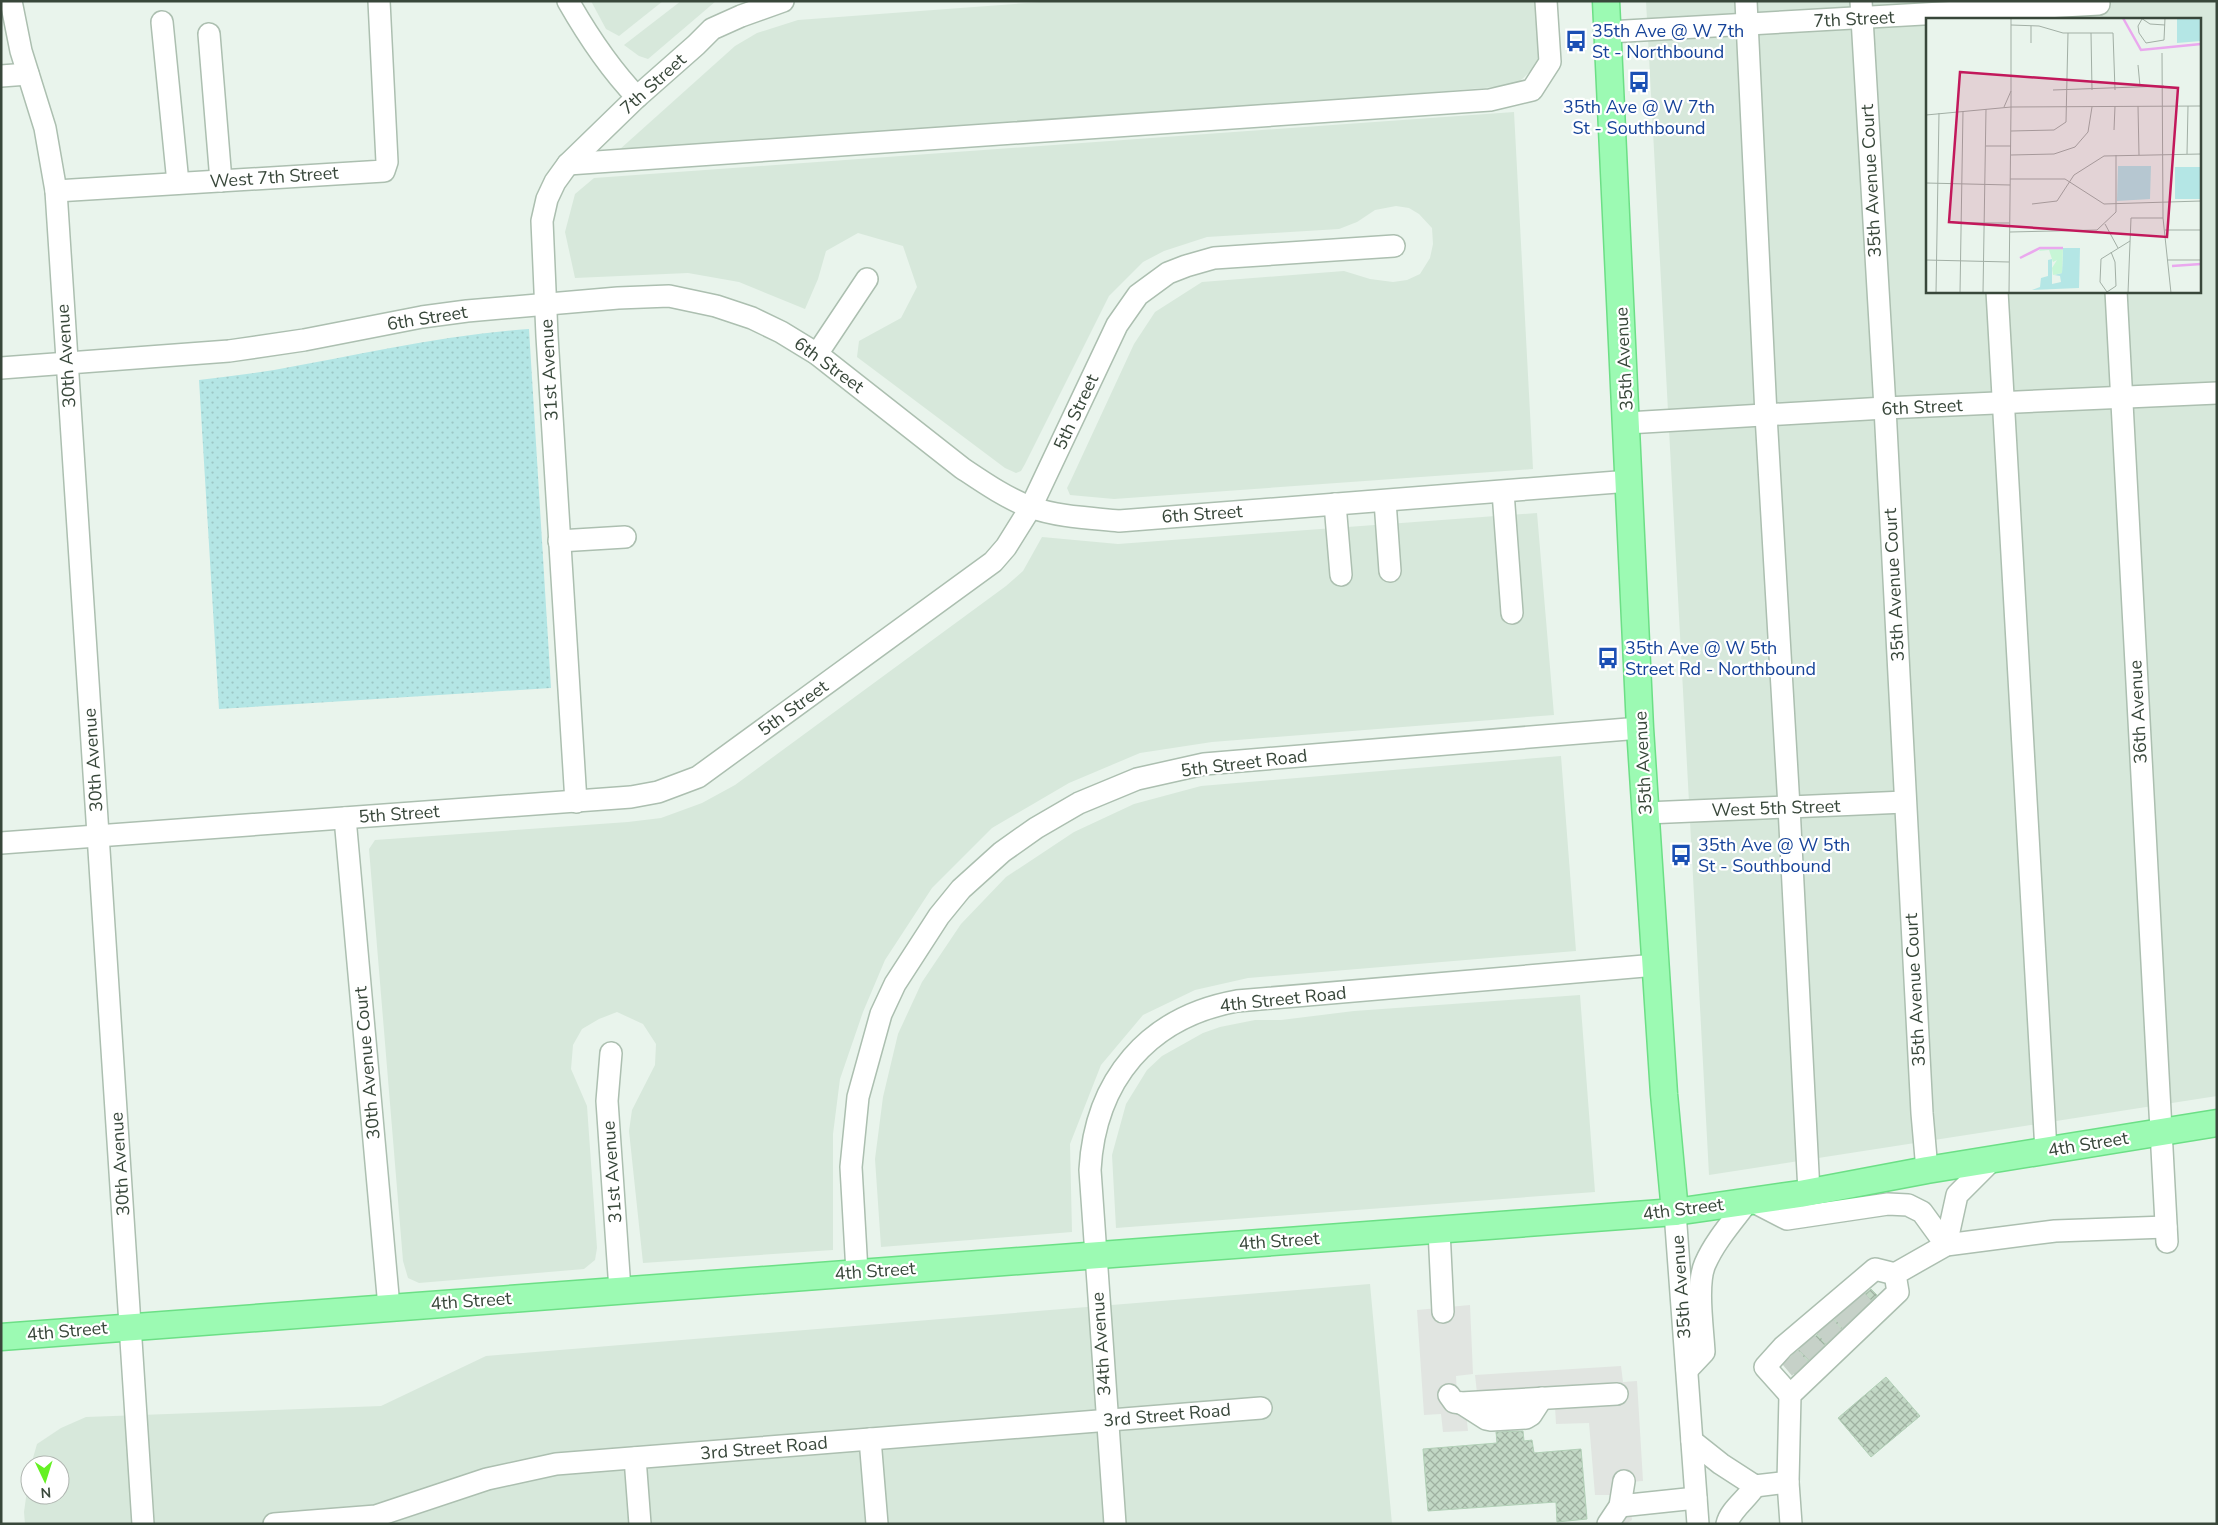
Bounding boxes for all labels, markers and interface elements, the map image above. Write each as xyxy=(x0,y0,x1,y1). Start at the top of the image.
street label: 7th Street xyxy=(1813,5,1896,33)
inset map xyxy=(1926,18,2200,292)
place label: 35th Ave @ W 7th St - Northbound xyxy=(1592,19,1744,64)
bus stop icon: 35th Ave @ W 7th St - Northbound xyxy=(1563,28,1589,54)
street label: 7th Street xyxy=(615,47,692,120)
bus stop icon: 35th Ave @ W 7th St - Southbound xyxy=(1626,69,1652,95)
place label: 35th Ave @ W 7th St - Southbound xyxy=(1563,95,1715,140)
street label: 35th Avenue Court xyxy=(1855,103,1887,258)
street label: West 7th Street xyxy=(209,160,340,193)
street label: 6th Street xyxy=(385,300,470,336)
street label: 30th Avenue xyxy=(50,303,82,409)
street label: 35th Avenue xyxy=(1609,306,1639,412)
street label: 31st Avenue xyxy=(534,318,564,422)
street label: 6th Street xyxy=(789,331,869,399)
street label: 5th Street xyxy=(1048,370,1104,454)
street label: 6th Street xyxy=(1881,393,1964,421)
street label: 6th Street xyxy=(1161,499,1244,529)
street label: 35th Avenue Court xyxy=(1878,507,1910,662)
place label: 35th Ave @ W 5th Street Rd - Northbound xyxy=(1625,636,1816,681)
bus stop icon: 35th Ave @ W 5th Street Rd - Northbound xyxy=(1595,645,1621,671)
street label: 36th Avenue xyxy=(2123,659,2153,765)
street label: 5th Street xyxy=(753,674,833,742)
street label: 30th Avenue xyxy=(77,707,109,813)
street label: 35th Avenue xyxy=(1628,710,1658,816)
street label: 5th Street Road xyxy=(1179,743,1309,783)
street label: West 5th Street xyxy=(1711,794,1842,822)
street label: 5th Street xyxy=(358,799,441,829)
place label: 35th Ave @ W 5th St - Southbound xyxy=(1698,833,1850,878)
bus stop icon: 35th Ave @ W 5th St - Southbound xyxy=(1668,842,1694,868)
street label: 35th Avenue Court xyxy=(1899,912,1931,1067)
street label: 4th Street Road xyxy=(1218,980,1348,1018)
street label: 30th Avenue Court xyxy=(348,985,386,1140)
street label: 30th Avenue xyxy=(104,1111,136,1217)
street label: 31st Avenue xyxy=(596,1120,628,1224)
street label: 4th Street xyxy=(2046,1126,2131,1162)
street label: 4th Street xyxy=(1641,1192,1725,1226)
street label: 4th Street xyxy=(1238,1226,1321,1256)
street label: 35th Avenue xyxy=(1665,1234,1697,1340)
street label: 4th Street xyxy=(834,1256,917,1286)
street label: 4th Street xyxy=(430,1286,513,1316)
street label: 34th Avenue xyxy=(1085,1291,1117,1397)
street label: 4th Street xyxy=(26,1315,109,1346)
street label: 3rd Street Road xyxy=(1102,1397,1232,1433)
street label: 3rd Street Road xyxy=(699,1430,829,1466)
north arrow xyxy=(20,1455,70,1505)
text: N xyxy=(40,1483,52,1502)

